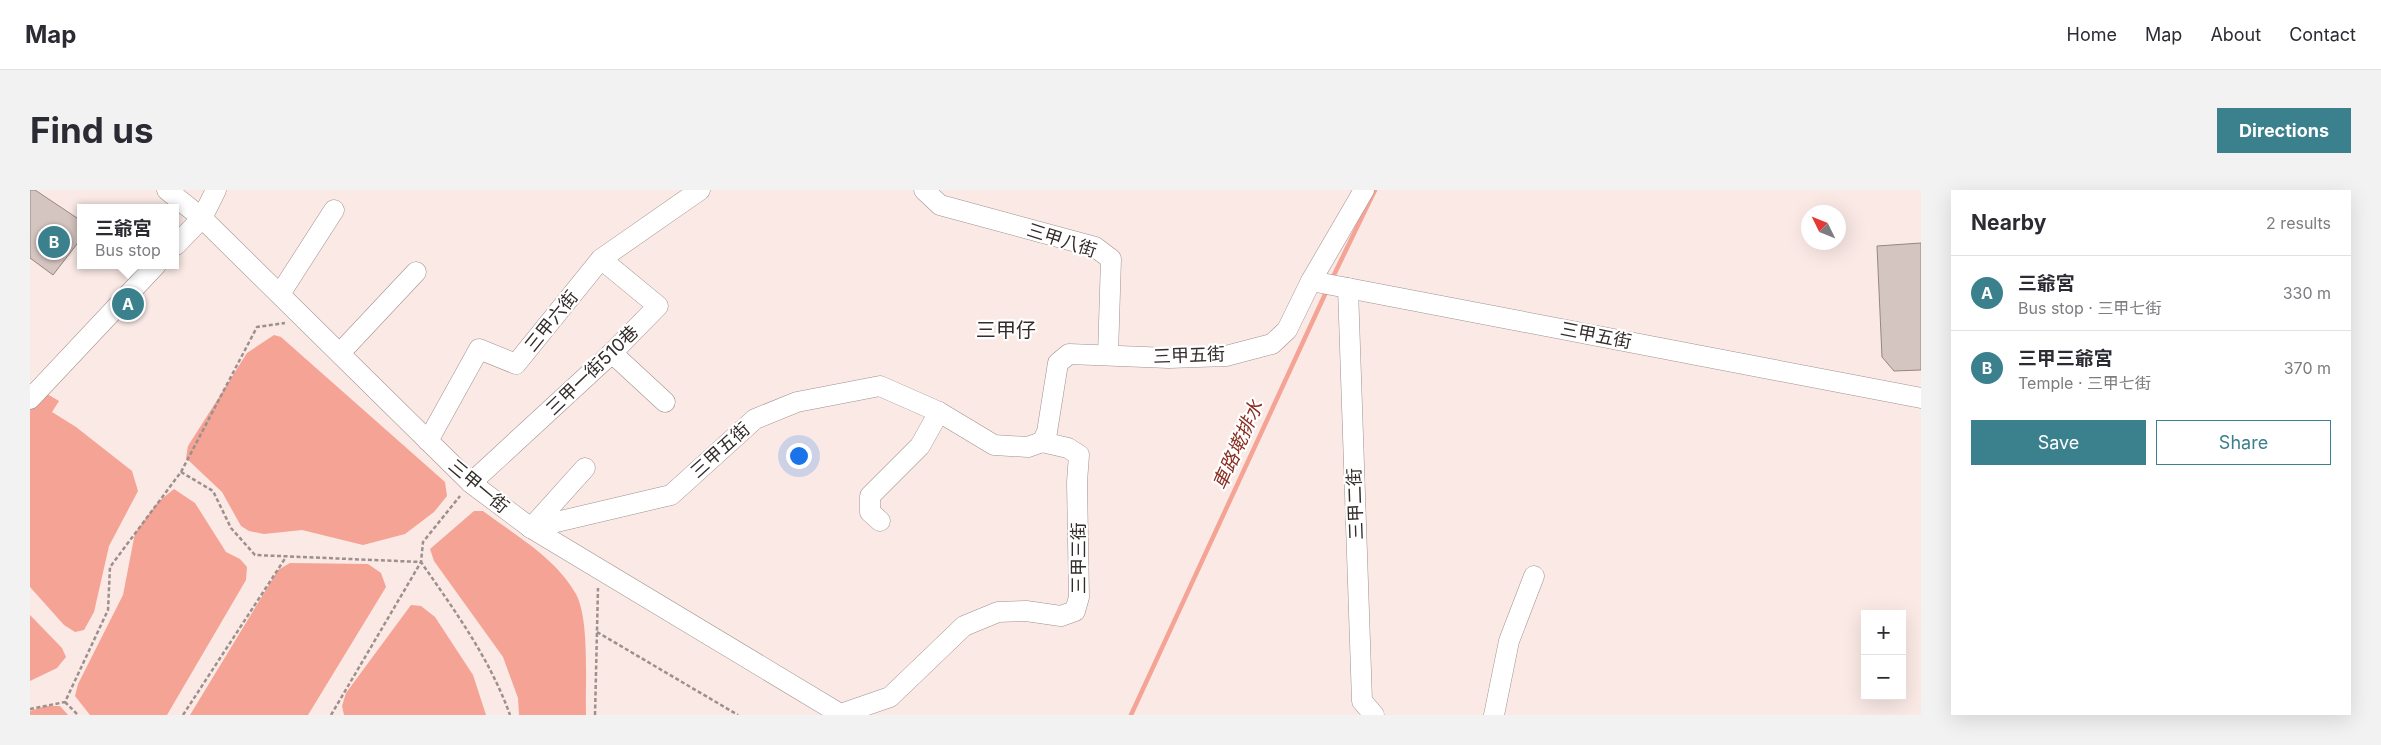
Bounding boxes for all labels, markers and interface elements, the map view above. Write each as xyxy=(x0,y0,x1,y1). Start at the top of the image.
text: Map xyxy=(25,20,76,49)
text: Home xyxy=(2067,24,2117,45)
text: Map xyxy=(2145,24,2182,45)
text: About xyxy=(2210,24,2261,45)
text: Contact xyxy=(2289,24,2356,45)
button: Directions xyxy=(2217,108,2351,153)
text: Find us xyxy=(30,109,154,151)
popup xyxy=(77,204,179,269)
north arrow xyxy=(1801,205,1846,250)
text: Nearby xyxy=(1971,210,2046,235)
text: 2 results xyxy=(2266,213,2331,233)
text: 三爺宮 xyxy=(95,217,152,240)
street label: 三甲八街 xyxy=(1025,219,1099,261)
pin: B xyxy=(38,223,70,261)
text: Bus stop xyxy=(95,240,161,260)
text: 三爺宮 xyxy=(2018,272,2075,295)
text: A xyxy=(1981,283,1993,303)
text: 330 m xyxy=(2283,283,2331,303)
pin: A xyxy=(112,285,144,323)
street label: 三甲六街 xyxy=(520,286,582,356)
text: Bus stop · 三甲七街 xyxy=(2018,298,2161,318)
district label: 三甲仔 xyxy=(976,318,1036,342)
street label: 三甲五街 xyxy=(1559,318,1633,352)
street label: 三甲一街510巷 xyxy=(542,321,642,419)
street label: 三甲五街 xyxy=(1153,343,1225,367)
text: 三甲三爺宮 xyxy=(2018,347,2113,370)
text: B xyxy=(1982,358,1992,378)
text: 370 m xyxy=(2284,358,2331,378)
text: Temple · 三甲七街 xyxy=(2018,373,2151,393)
water label: 車路墘排水 xyxy=(1208,396,1268,493)
street label: 三甲五街 xyxy=(686,418,754,482)
button: Save xyxy=(1971,420,2146,465)
button: Share xyxy=(2156,420,2331,465)
your location xyxy=(786,443,812,469)
street label: 三甲一街 xyxy=(445,455,513,517)
street label: 三甲二街 xyxy=(1343,468,1367,540)
street label: 三甲三街 xyxy=(1068,522,1089,594)
map controls xyxy=(1861,610,1906,700)
button: + xyxy=(1861,610,1906,655)
button: − xyxy=(1861,655,1906,700)

